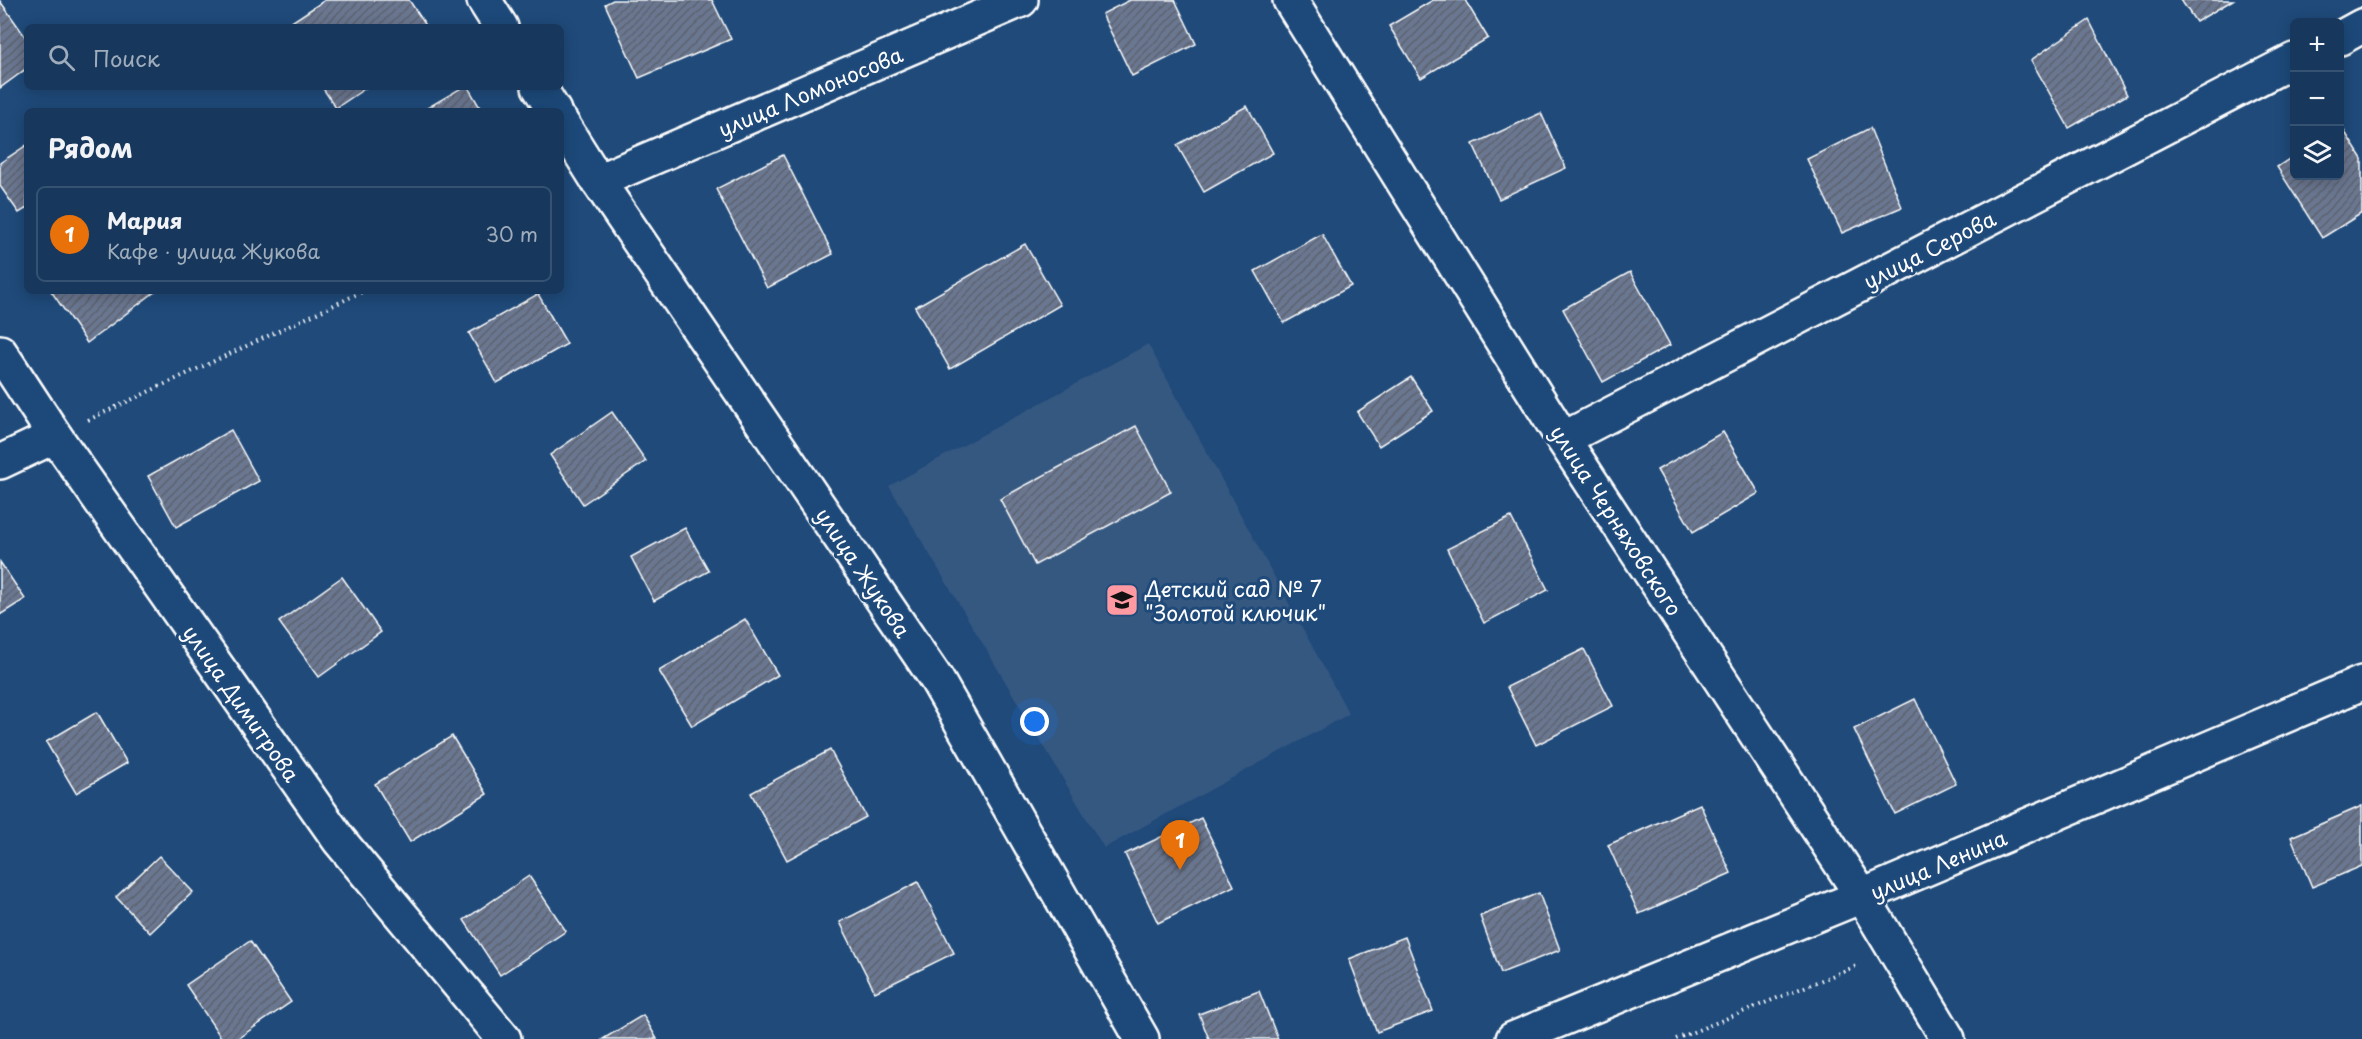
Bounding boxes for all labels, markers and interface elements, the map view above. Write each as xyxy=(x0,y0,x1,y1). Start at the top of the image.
map controls xyxy=(2290,18,2344,180)
button: + xyxy=(2290,18,2344,72)
search box xyxy=(24,24,564,90)
street label: улица Ломоносова xyxy=(713,38,907,144)
icon: search xyxy=(45,41,78,74)
text: Поиск xyxy=(93,41,160,74)
button: − xyxy=(2290,72,2344,126)
button: layers xyxy=(2290,126,2344,180)
text: Рядом xyxy=(48,128,133,167)
street label: улица Серова xyxy=(1857,202,2001,296)
text: Мария xyxy=(107,203,183,236)
text: 1 xyxy=(65,219,74,249)
text: 30 m xyxy=(485,219,538,249)
text: Кафе · улица Жукова xyxy=(107,236,320,266)
street label: улица Черняховского xyxy=(1543,418,1691,622)
street label: улица Жукова xyxy=(809,501,919,643)
place label: Детский сад № 7 "Золотой ключик" xyxy=(1144,572,1326,628)
school or university icon: Детский сад № 7 "Золотой ключик" xyxy=(1104,582,1140,618)
street label: улица Димитрова xyxy=(176,618,308,788)
your location xyxy=(1020,707,1049,736)
pin: 1 xyxy=(1160,820,1200,870)
street label: улица Ленина xyxy=(1865,820,2012,907)

